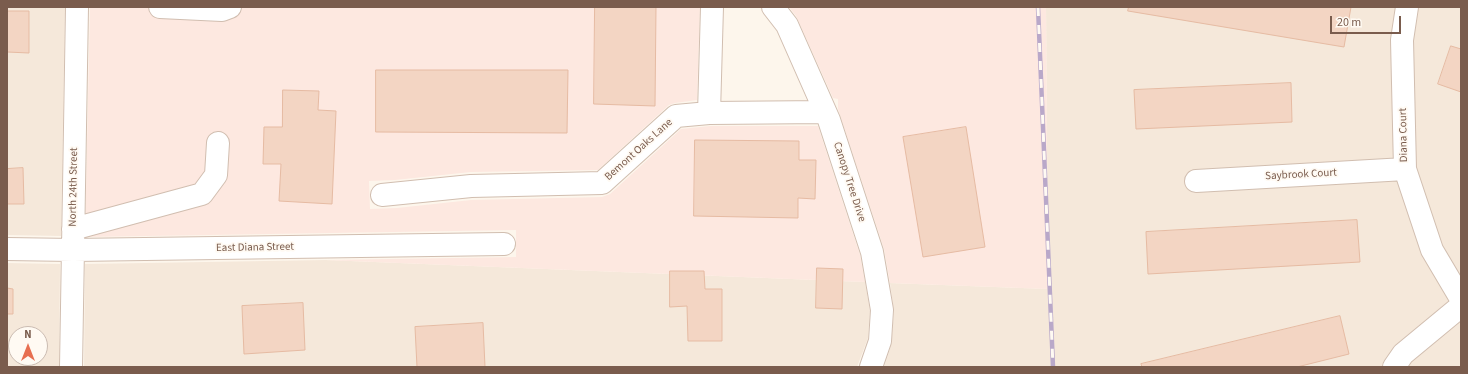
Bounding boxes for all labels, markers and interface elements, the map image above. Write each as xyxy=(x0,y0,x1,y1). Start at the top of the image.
scale bar xyxy=(1332,8,1403,34)
text: 20 m xyxy=(1337,14,1361,31)
street label: Diana Court xyxy=(1397,108,1411,162)
street label: Bemont Oaks Lane xyxy=(602,116,676,184)
street label: Canopy Tree Drive xyxy=(830,140,868,224)
street label: North 24th Street xyxy=(67,147,81,227)
street label: Saybrook Court xyxy=(1265,167,1337,183)
street label: East Diana Street xyxy=(216,241,294,255)
north arrow xyxy=(8,326,48,366)
text: N xyxy=(24,327,32,342)

